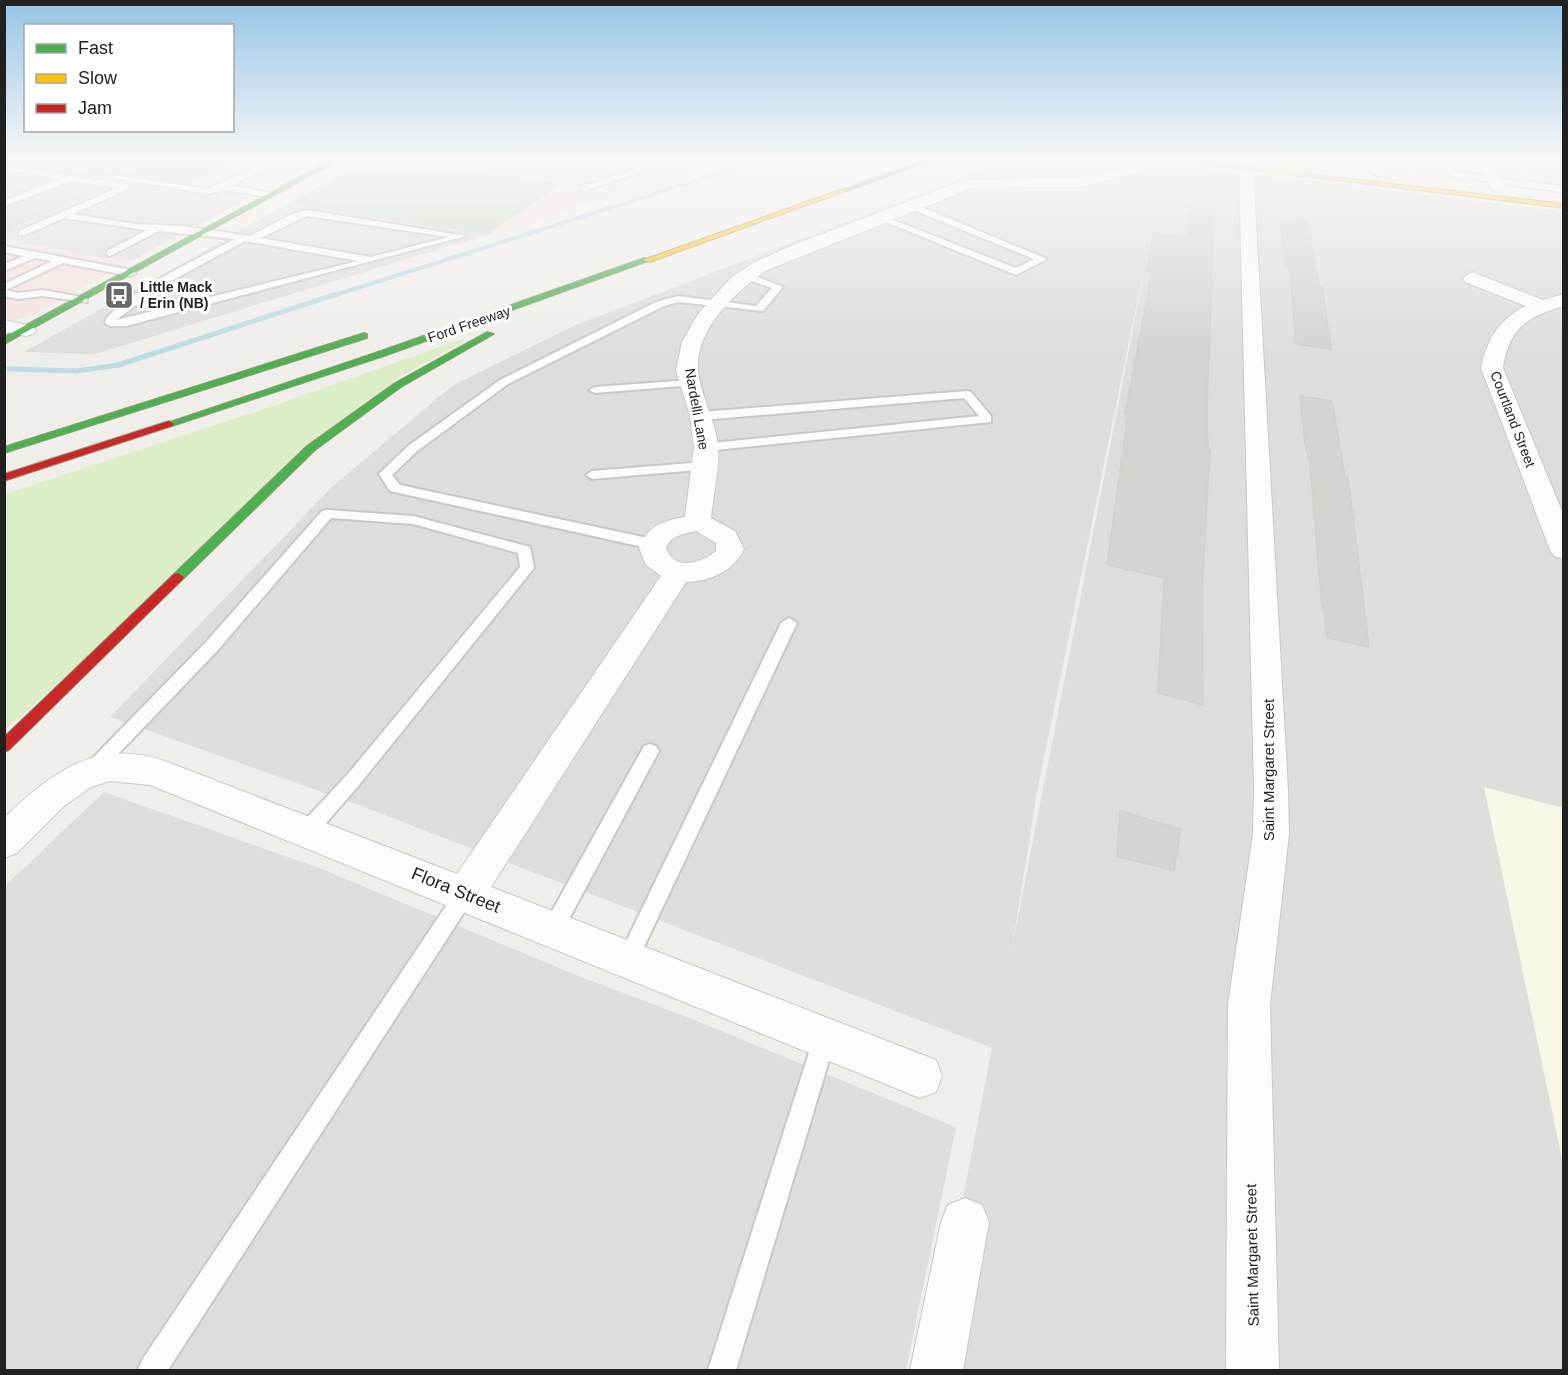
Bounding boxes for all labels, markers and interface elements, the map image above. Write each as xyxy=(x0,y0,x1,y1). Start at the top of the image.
legend xyxy=(24,24,234,132)
text: Fast xyxy=(78,38,113,58)
text: Slow xyxy=(78,68,118,88)
text: Jam xyxy=(78,98,112,118)
bus stop icon: Little Mack / Erin (NB) xyxy=(103,279,135,311)
place label: Little Mack / Erin (NB) xyxy=(140,279,213,311)
street label: Ford Freeway xyxy=(426,302,512,346)
street label: Nardelli Lane xyxy=(682,367,712,451)
street label: Courtland Street xyxy=(1487,369,1539,470)
street label: Saint Margaret Street xyxy=(1260,698,1277,841)
street label: Flora Street xyxy=(409,863,503,917)
street label: Saint Margaret Street xyxy=(1242,1183,1262,1326)

